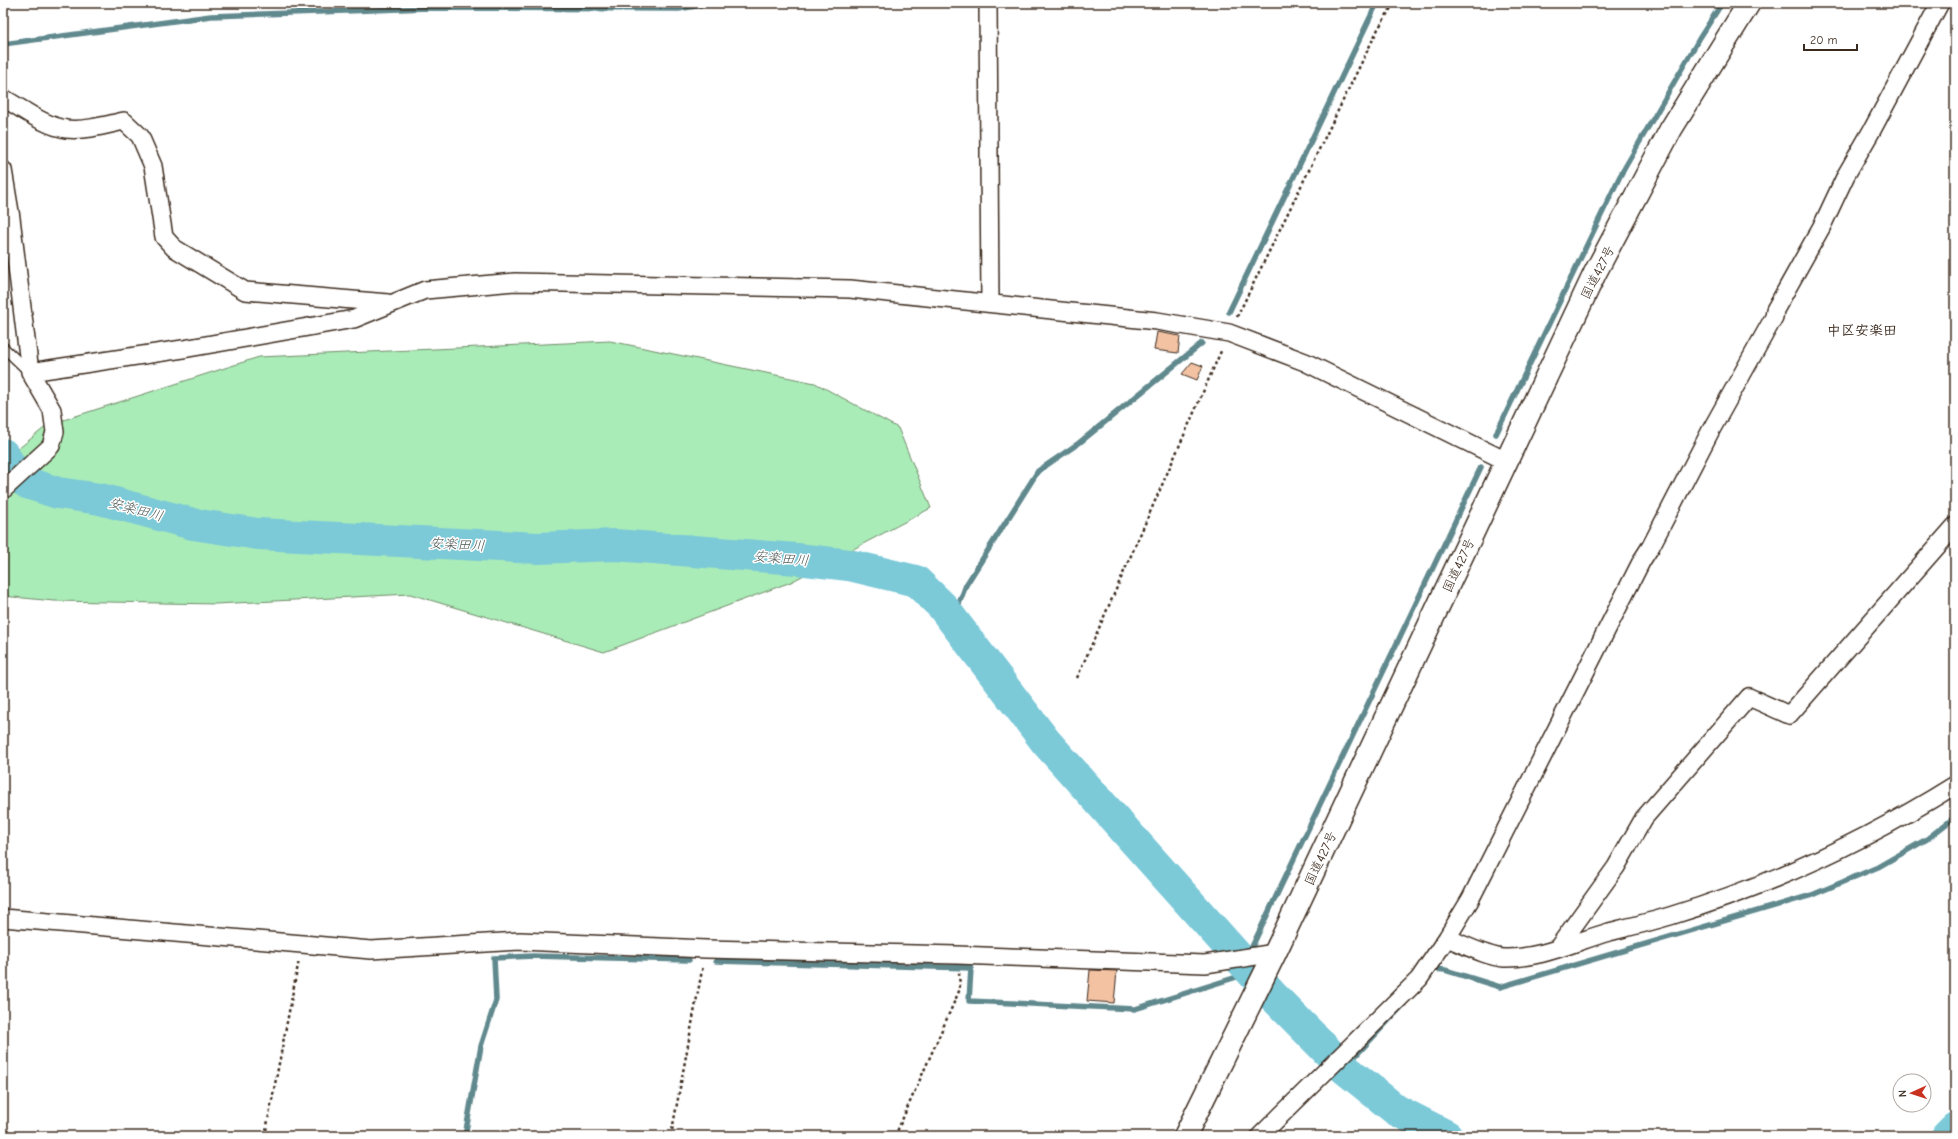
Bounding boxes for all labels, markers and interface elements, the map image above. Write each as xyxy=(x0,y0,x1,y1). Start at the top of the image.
scale bar xyxy=(1804,26,1857,52)
text: 20 m xyxy=(1810,33,1838,47)
street label: 国道427号 xyxy=(1578,243,1617,302)
district label: 中区安楽田 xyxy=(1827,322,1897,339)
water label: 安楽田川 xyxy=(107,494,165,525)
water label: 安楽田川 xyxy=(429,535,485,554)
street label: 国道427号 xyxy=(1439,536,1478,595)
water label: 安楽田川 xyxy=(752,548,810,569)
street label: 国道427号 xyxy=(1301,829,1340,888)
north arrow xyxy=(1892,1073,1932,1113)
text: N xyxy=(1896,1090,1909,1097)

